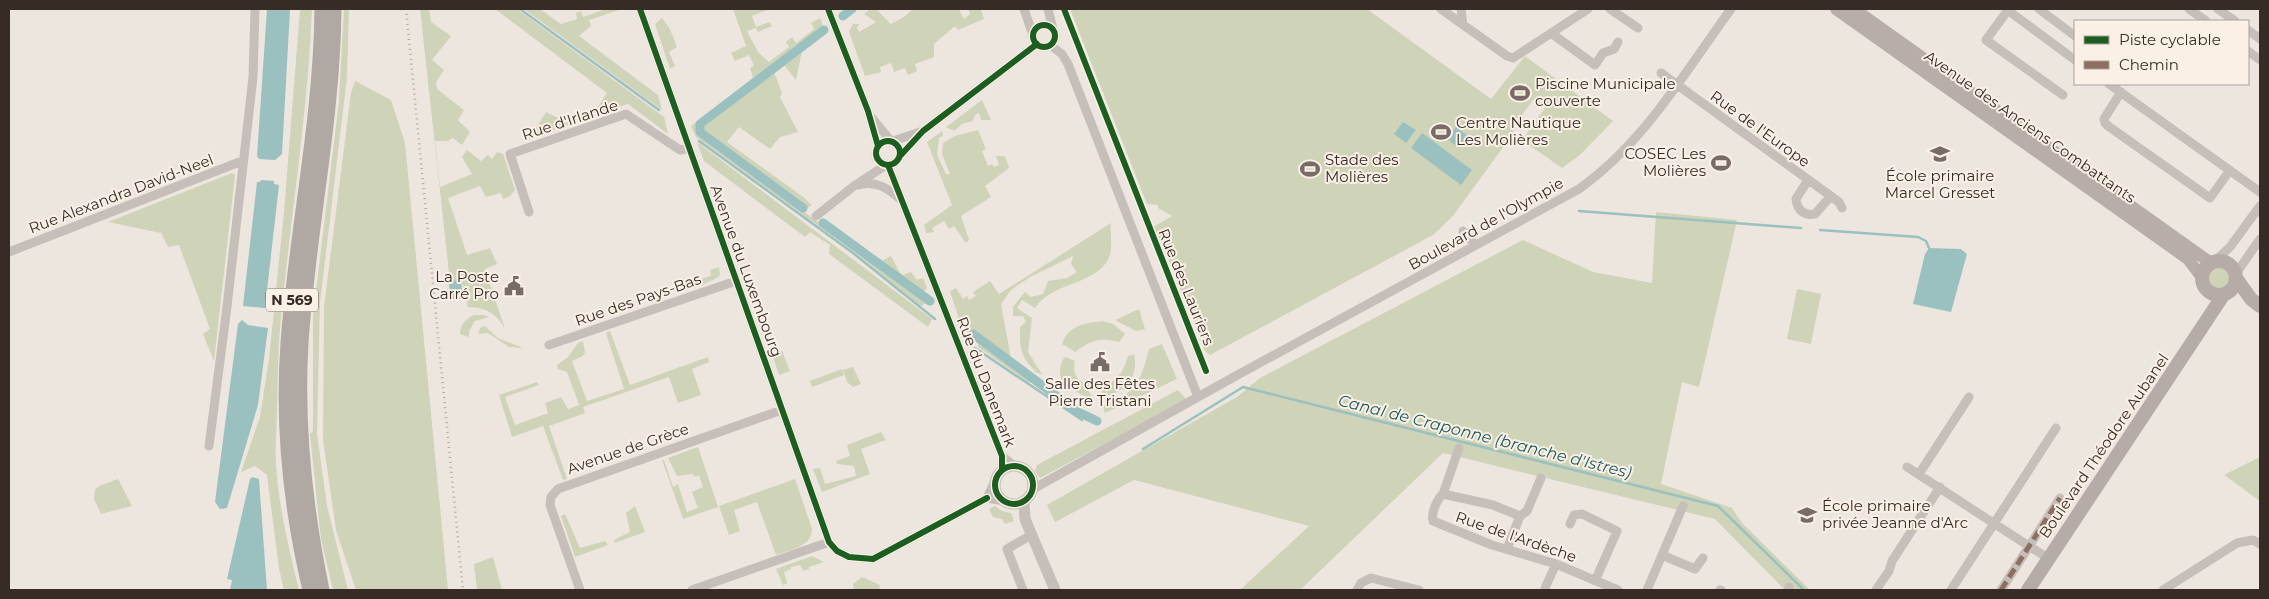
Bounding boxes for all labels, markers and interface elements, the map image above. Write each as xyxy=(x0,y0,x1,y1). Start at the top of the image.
legend xyxy=(2074,20,2249,85)
text: Piste cyclable xyxy=(2119,30,2221,49)
street label: Avenue des Anciens Combattants xyxy=(1921,46,2140,207)
text: Chemin xyxy=(2119,55,2179,74)
place label: Piscine Municipale couverte xyxy=(1535,74,1676,110)
sports icon: Piscine Municipale couverte xyxy=(1509,82,1531,104)
street label: Rue de l'Europe xyxy=(1707,86,1814,171)
street label: Rue d'Irlande xyxy=(519,95,620,144)
place label: Centre Nautique Les Molières xyxy=(1456,113,1581,149)
sports icon: Centre Nautique Les Molières xyxy=(1430,121,1452,143)
school or university icon: École primaire Marcel Gresset xyxy=(1929,143,1951,165)
place label: COSEC Les Molières xyxy=(1624,144,1706,180)
street label: Rue Alexandra David-Neel xyxy=(26,149,216,238)
place label: Stade des Molières xyxy=(1325,150,1399,186)
sports icon: COSEC Les Molières xyxy=(1710,152,1732,174)
sports icon: Stade des Molières xyxy=(1299,158,1321,180)
place label: École primaire Marcel Gresset xyxy=(1885,166,1995,202)
street label: Boulevard de l'Olympie xyxy=(1405,173,1567,274)
street label: Avenue du Luxembourg xyxy=(706,182,787,360)
street label: Rue des Lauriers xyxy=(1154,226,1219,348)
place label: La Poste Carré Pro xyxy=(429,267,499,303)
street label: Rue des Pays-Bas xyxy=(572,269,703,330)
public building icon: La Poste Carré Pro xyxy=(503,275,525,297)
road number: N 569 xyxy=(266,288,318,312)
street label: Rue du Danemark xyxy=(953,314,1020,450)
street label: Boulevard Théodore Aubanel xyxy=(2035,350,2173,542)
public building icon: Salle des Fêtes Pierre Tristani xyxy=(1089,351,1111,373)
place label: Salle des Fêtes Pierre Tristani xyxy=(1045,374,1155,410)
water label: Canal de Craponne (branche d'Istres) xyxy=(1336,391,1633,482)
street label: Avenue de Grèce xyxy=(564,419,691,478)
place label: École primaire privée Jeanne d'Arc xyxy=(1822,496,1968,532)
school or university icon: École primaire privée Jeanne d'Arc xyxy=(1796,504,1818,526)
street label: Rue de l'Ardèche xyxy=(1453,507,1579,566)

